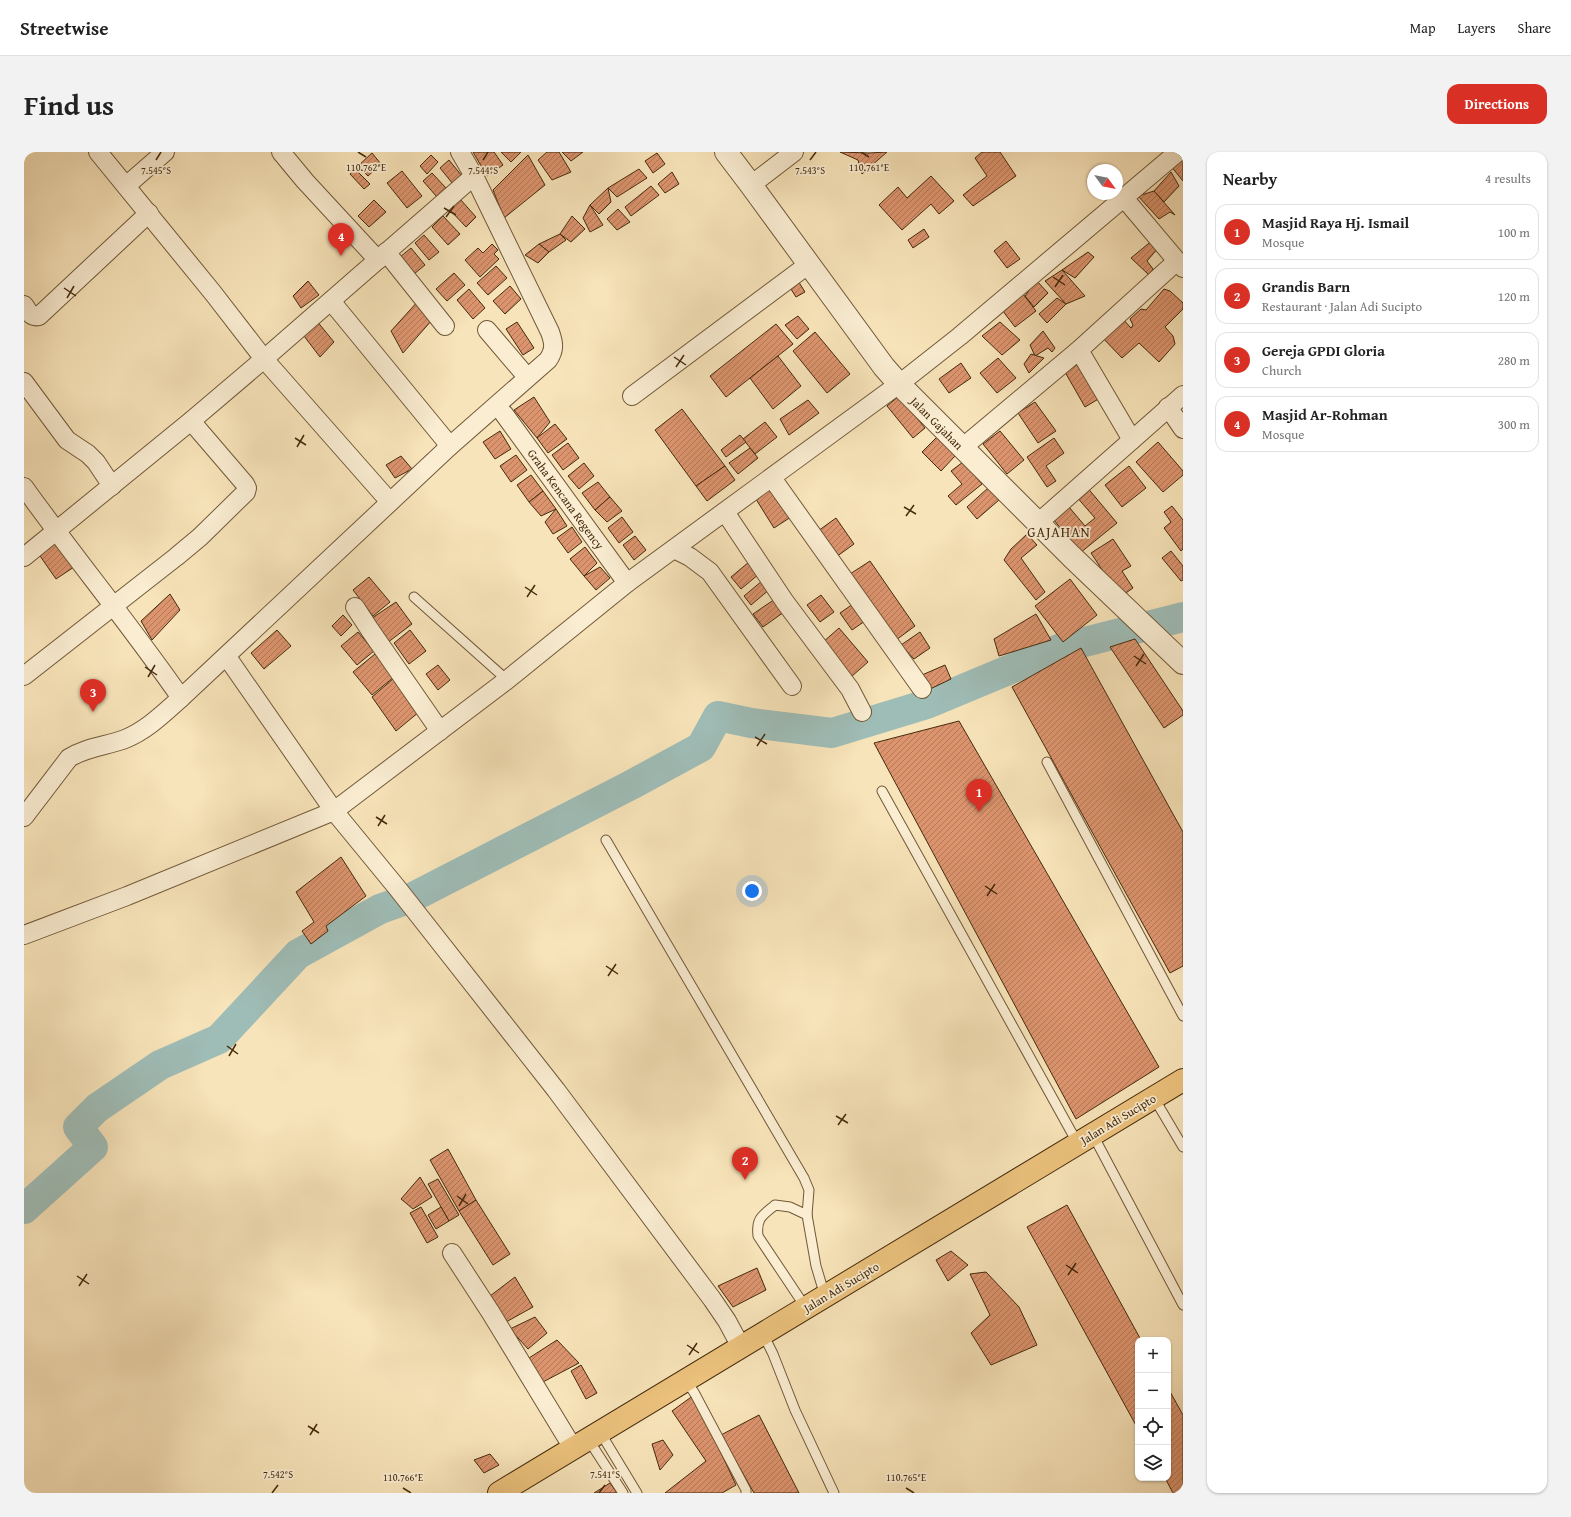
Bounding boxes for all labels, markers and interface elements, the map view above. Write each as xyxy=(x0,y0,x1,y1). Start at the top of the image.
text: Streetwise xyxy=(20,14,109,42)
text: Map xyxy=(1410,18,1436,38)
text: Layers xyxy=(1458,18,1496,38)
text: Share xyxy=(1518,18,1551,38)
text: Find us xyxy=(24,84,114,125)
button: Directions xyxy=(1447,84,1547,124)
text: 110.762°E xyxy=(346,160,386,175)
text: 110.761°E xyxy=(849,160,889,175)
text: 7.545°S xyxy=(141,163,171,178)
text: 7.544°S xyxy=(468,163,498,178)
text: 7.543°S xyxy=(795,163,825,178)
north arrow xyxy=(1087,164,1123,200)
text: Nearby xyxy=(1223,166,1277,191)
text: 4 results xyxy=(1485,169,1531,188)
text: Masjid Raya Hj. Ismail xyxy=(1262,212,1409,233)
pin: 4 xyxy=(328,223,354,256)
text: 1 xyxy=(1234,223,1240,242)
text: 100 m xyxy=(1498,223,1530,242)
text: Mosque xyxy=(1262,233,1304,252)
text: Grandis Barn xyxy=(1262,276,1350,297)
text: 2 xyxy=(1234,287,1240,306)
text: 120 m xyxy=(1498,287,1530,306)
text: Restaurant · Jalan Adi Sucipto xyxy=(1262,297,1422,316)
text: Gereja GPDI Gloria xyxy=(1262,340,1385,361)
text: 3 xyxy=(1234,351,1240,370)
text: 280 m xyxy=(1498,351,1530,370)
text: Church xyxy=(1262,361,1301,380)
street label: Jalan Gajahan xyxy=(905,391,967,453)
text: Masjid Ar-Rohman xyxy=(1262,404,1388,425)
text: 4 xyxy=(1234,415,1240,434)
text: 300 m xyxy=(1498,415,1530,434)
text: Mosque xyxy=(1262,425,1304,444)
street label: Graha Kencana Regency xyxy=(524,445,608,553)
district label: GAJAHAN xyxy=(1027,522,1091,542)
pin: 3 xyxy=(80,679,106,712)
pin: 1 xyxy=(966,779,992,812)
your location xyxy=(742,881,762,901)
street label: Jalan Adi Sucipto xyxy=(1075,1090,1159,1149)
pin: 2 xyxy=(732,1147,758,1180)
street label: Jalan Adi Sucipto xyxy=(798,1258,882,1317)
map controls xyxy=(1135,1337,1171,1481)
button: + xyxy=(1135,1337,1171,1373)
button: − xyxy=(1135,1373,1171,1409)
button: locate xyxy=(1135,1409,1171,1445)
button: layers xyxy=(1135,1445,1171,1481)
text: 7.542°S xyxy=(263,1467,293,1482)
text: 7.541°S xyxy=(590,1467,620,1482)
text: 110.766°E xyxy=(383,1470,423,1485)
text: 110.765°E xyxy=(886,1470,926,1485)

